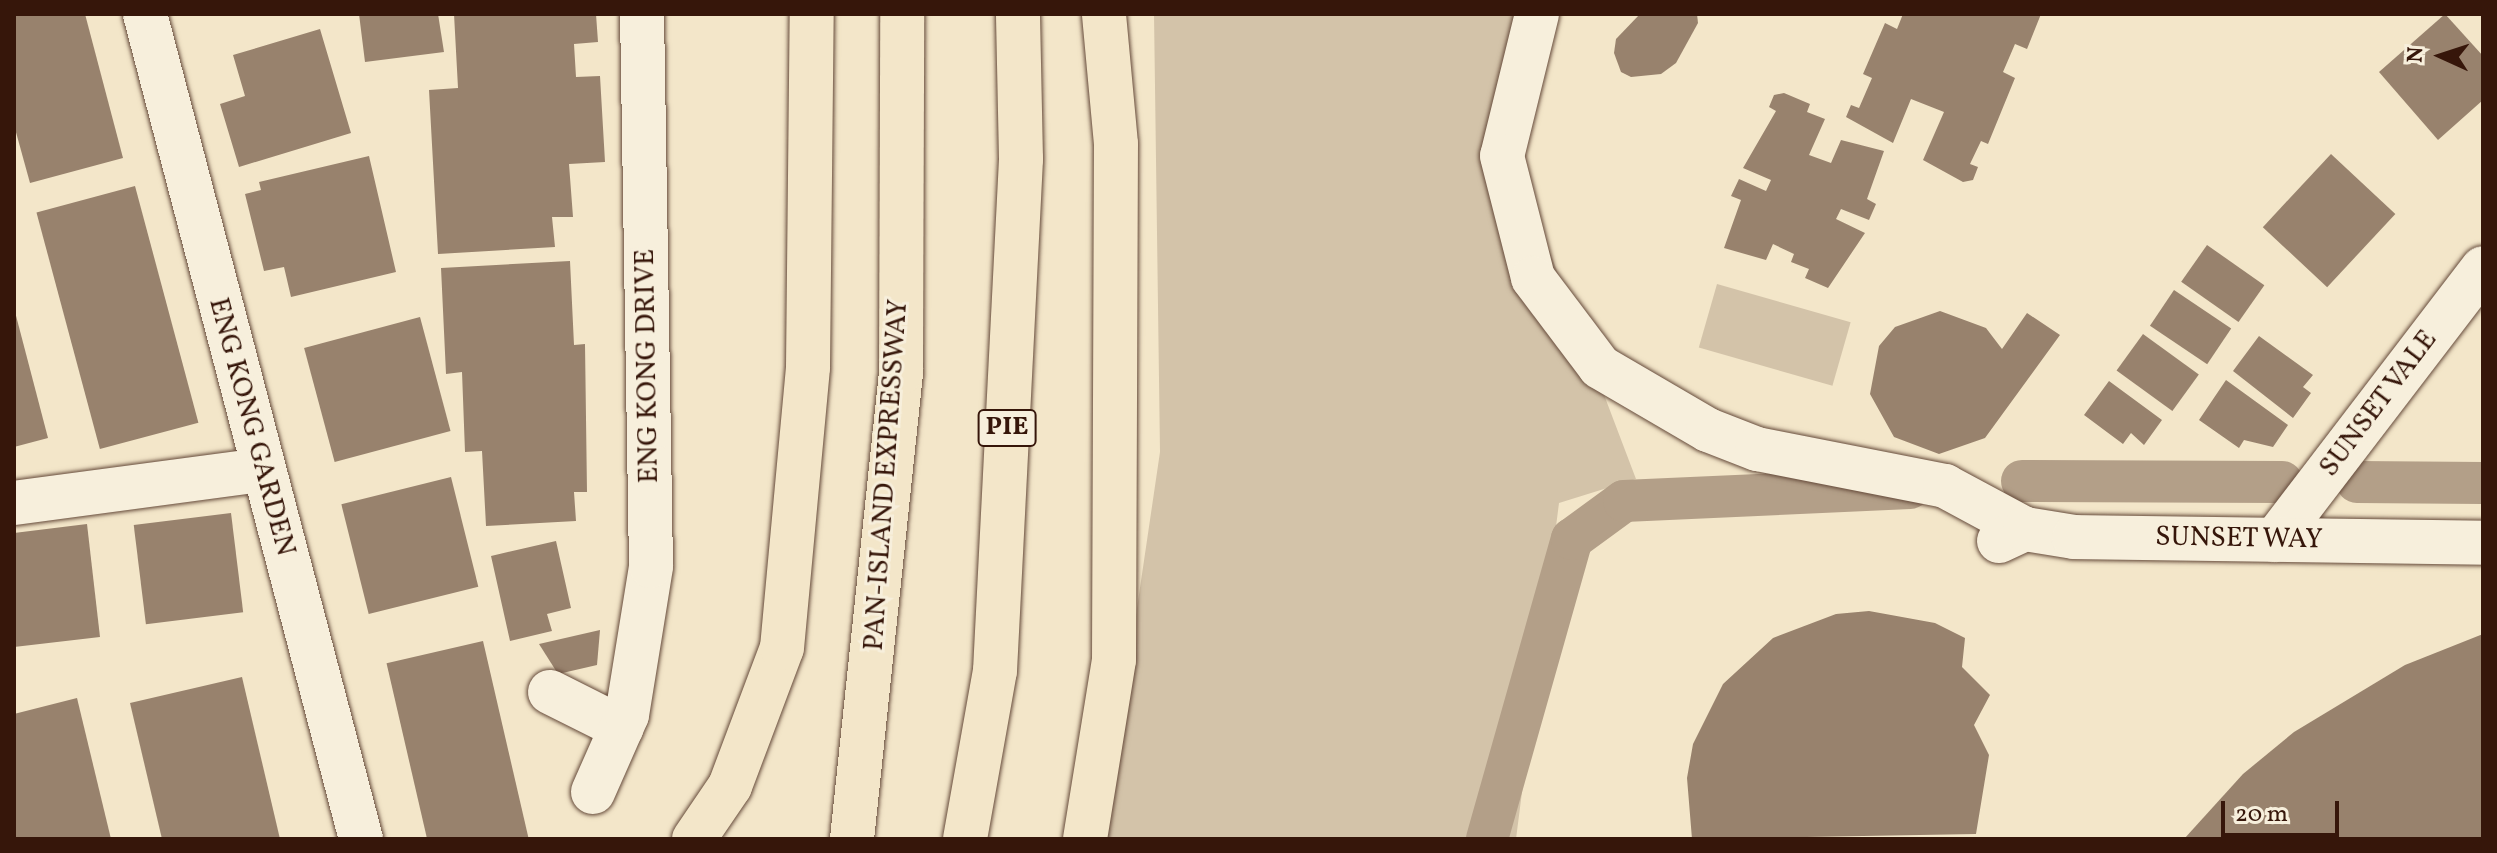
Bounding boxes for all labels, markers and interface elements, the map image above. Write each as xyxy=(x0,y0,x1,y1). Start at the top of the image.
north arrow xyxy=(2401,16,2481,96)
text: N xyxy=(2401,46,2432,64)
street label: ENG KONG DRIVE xyxy=(629,248,667,484)
street label: ENG KONG GARDEN xyxy=(200,294,302,560)
street label: PAN-ISLAND EXPRESSWAY xyxy=(858,298,916,652)
street label: SUNSET VALE xyxy=(2312,323,2446,485)
road number: PIE xyxy=(977,406,1037,450)
street label: SUNSET WAY xyxy=(2154,521,2324,557)
scale bar xyxy=(2225,785,2343,835)
text: 20 m xyxy=(2235,798,2288,832)

